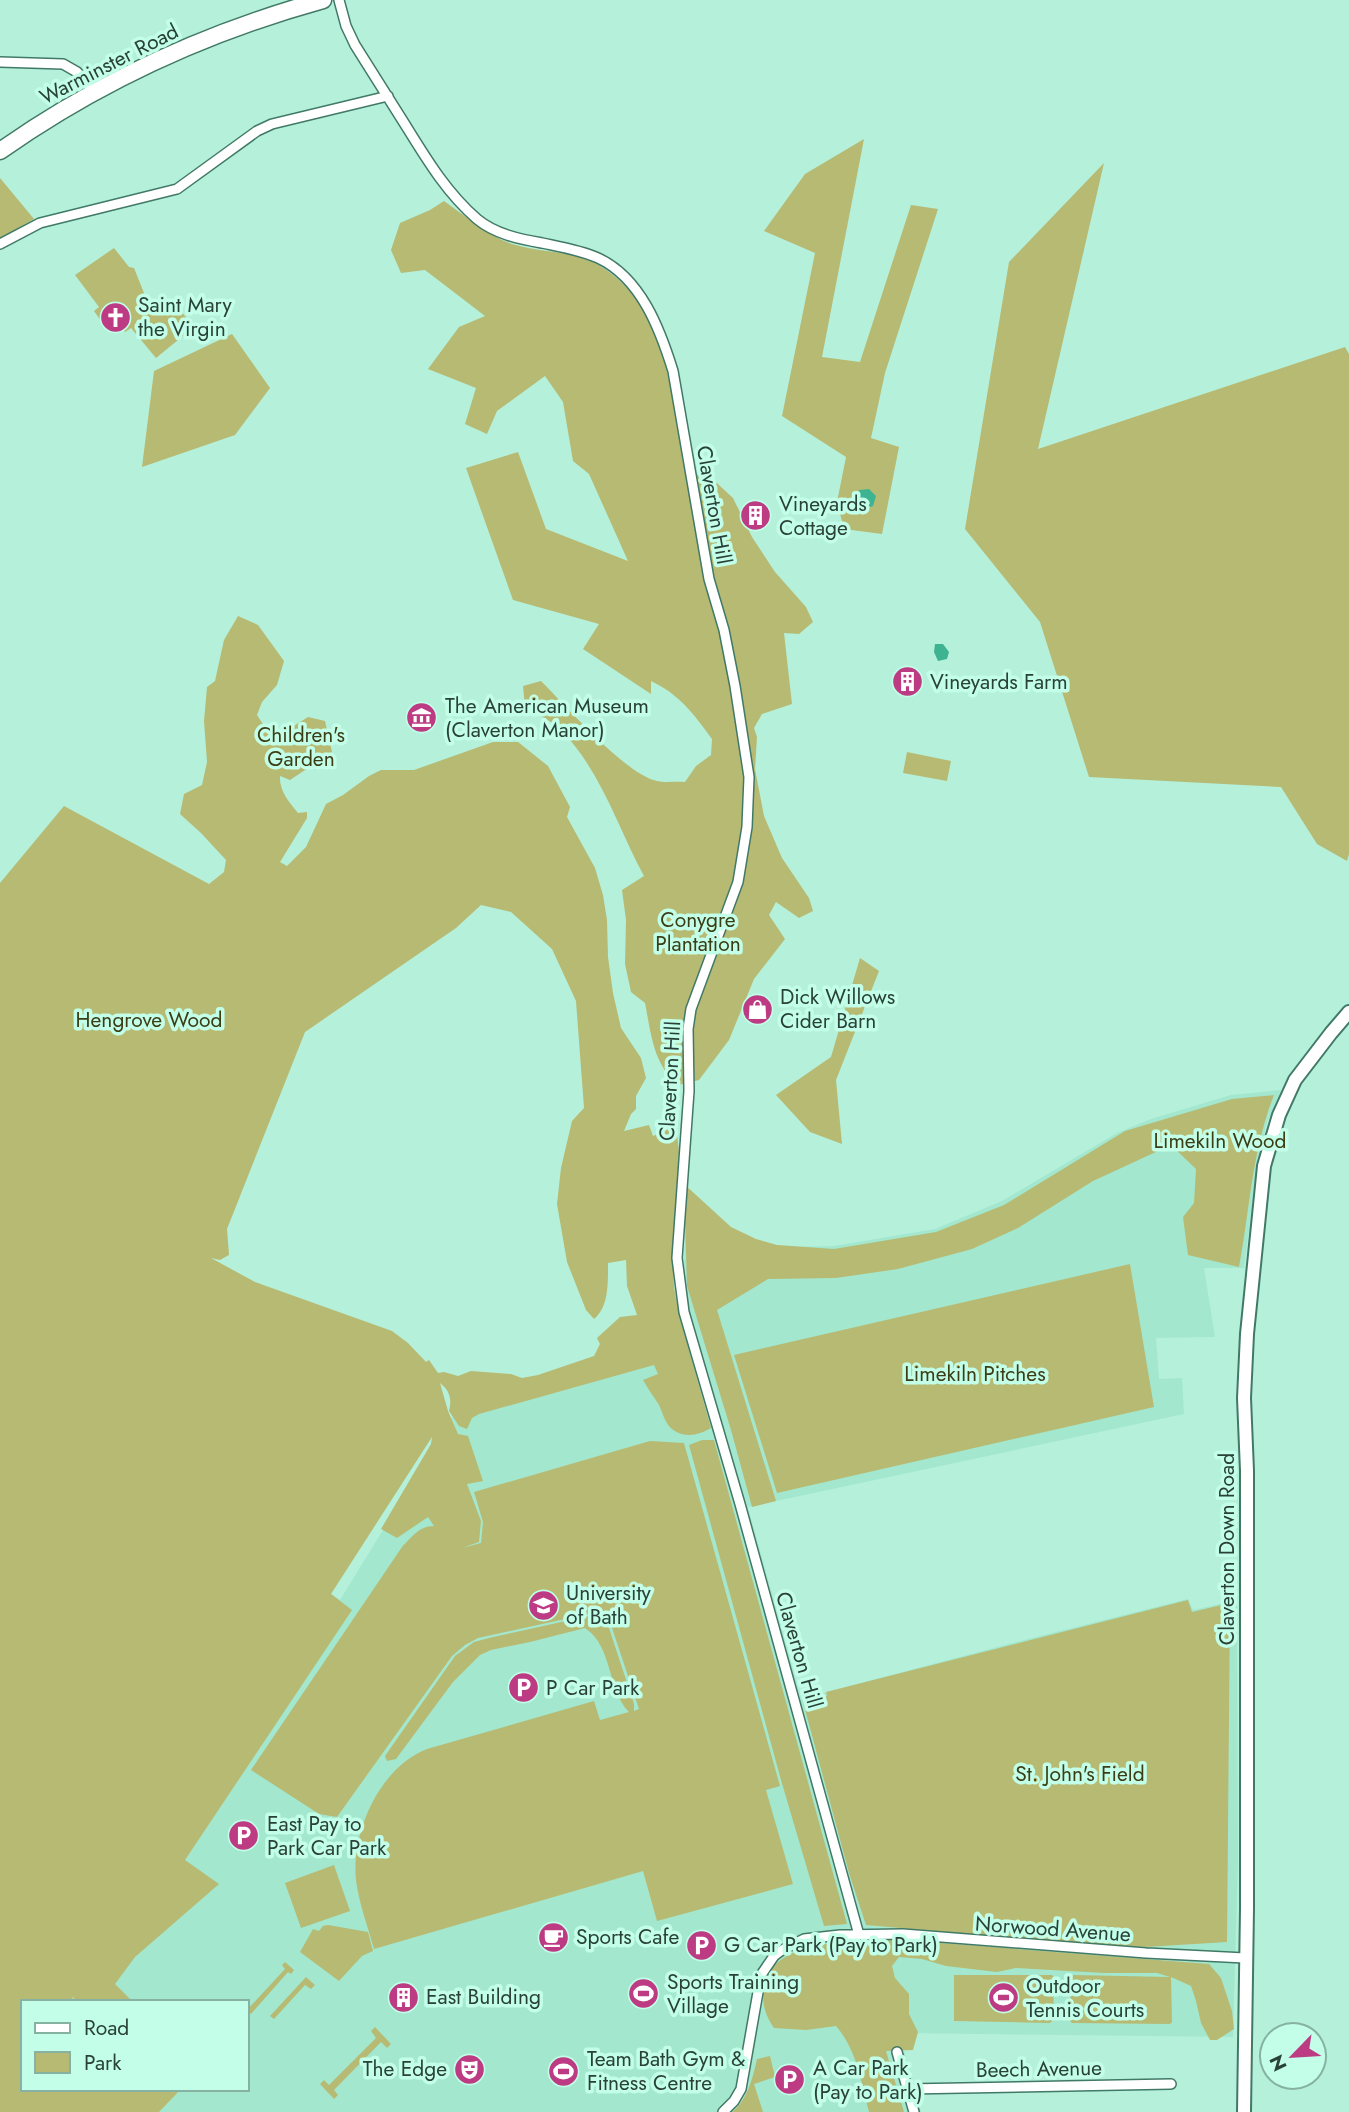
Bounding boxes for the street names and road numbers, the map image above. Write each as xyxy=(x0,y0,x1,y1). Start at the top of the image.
street label: Warminster Road xyxy=(34,16,184,112)
street label: Claverton Hill xyxy=(689,443,739,567)
street label: Claverton Hill xyxy=(652,1020,688,1142)
street label: Claverton Down Road xyxy=(1212,1453,1242,1645)
street label: Claverton Hill xyxy=(768,1588,830,1712)
street label: Norwood Avenue xyxy=(974,1909,1132,1949)
street label: Beech Avenue xyxy=(976,2053,1102,2085)

